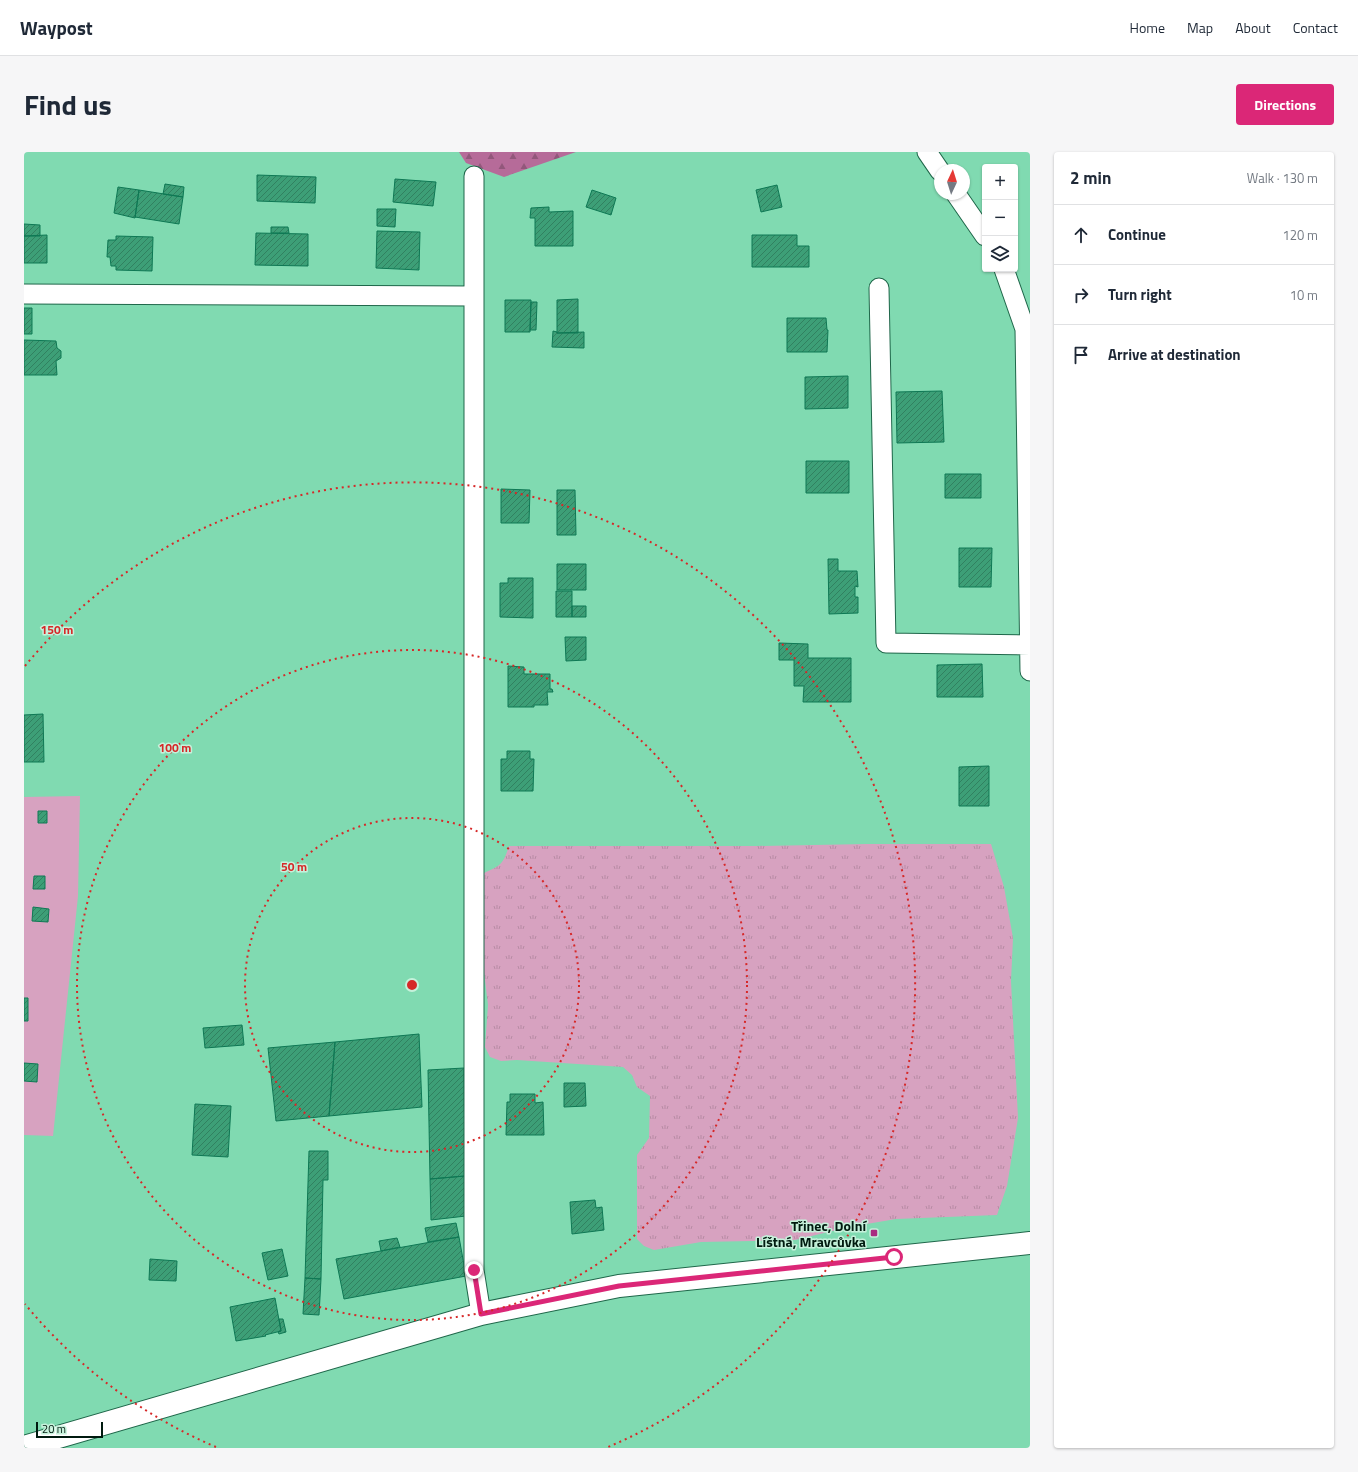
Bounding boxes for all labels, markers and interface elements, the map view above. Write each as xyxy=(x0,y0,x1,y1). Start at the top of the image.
text: Waypost xyxy=(20,13,93,42)
text: Home xyxy=(1130,17,1165,38)
text: Map xyxy=(1187,17,1213,38)
text: About xyxy=(1235,17,1271,38)
text: Contact xyxy=(1293,17,1338,38)
text: Find us xyxy=(24,83,112,126)
button: Directions xyxy=(1236,84,1334,125)
north arrow xyxy=(934,164,970,200)
map controls xyxy=(982,164,1018,272)
button: + xyxy=(982,164,1018,200)
text: 2 min xyxy=(1070,165,1111,191)
text: Walk · 130 m xyxy=(1247,168,1318,188)
button: − xyxy=(982,200,1018,236)
text: Continue xyxy=(1108,223,1166,246)
icon: ahead xyxy=(1070,224,1092,246)
text: 120 m xyxy=(1282,225,1318,245)
button: layers xyxy=(982,236,1018,272)
text: Turn right xyxy=(1108,283,1172,306)
icon: right xyxy=(1070,284,1092,306)
text: 10 m xyxy=(1290,285,1318,305)
text: Arrive at destination xyxy=(1108,343,1241,366)
icon: arrive xyxy=(1070,344,1092,366)
text: 150 m xyxy=(41,620,73,639)
text: 100 m xyxy=(159,738,191,757)
text: 50 m xyxy=(281,857,307,876)
centre of rings xyxy=(405,978,419,992)
place label: Třinec, Dolní Líštná, Mravcůvka xyxy=(756,1215,867,1252)
marker: Třinec, Dolní Líštná, Mravcůvka xyxy=(869,1228,879,1238)
route start xyxy=(885,1248,903,1266)
route end xyxy=(465,1261,483,1279)
scale bar xyxy=(36,1420,103,1439)
text: 20 m xyxy=(42,1421,66,1437)

